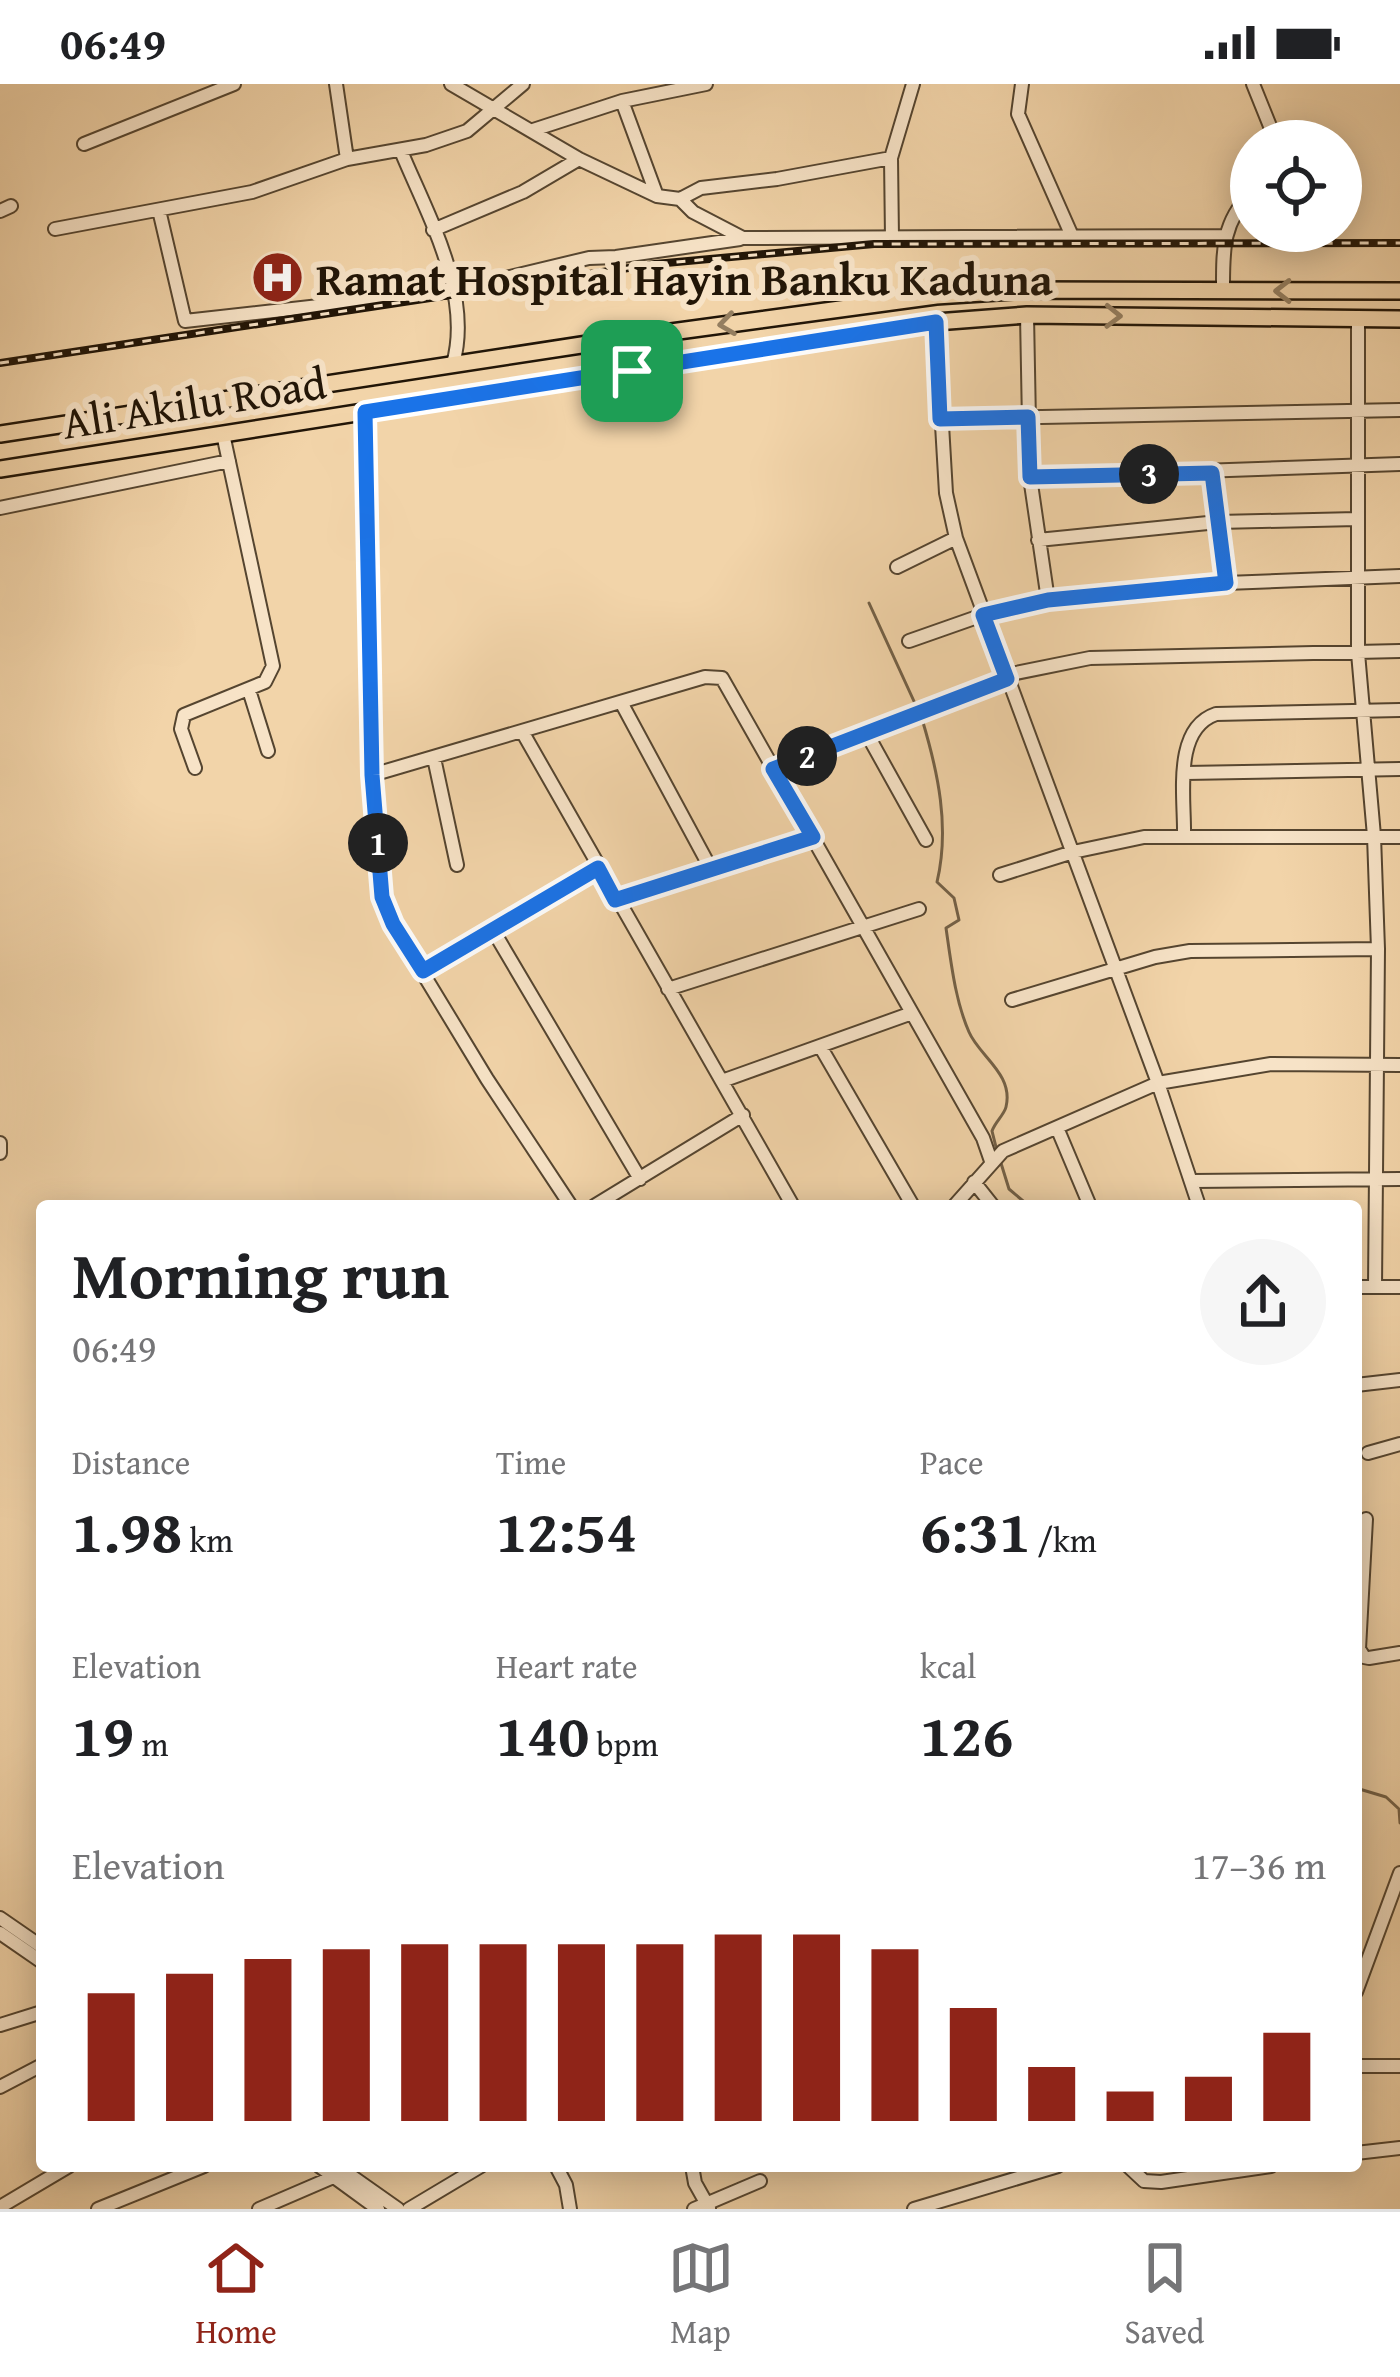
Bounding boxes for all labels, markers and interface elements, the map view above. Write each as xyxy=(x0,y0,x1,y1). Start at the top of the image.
text: 06:49 xyxy=(60,10,166,75)
map controls xyxy=(1230,120,1362,252)
button: locate xyxy=(1230,120,1362,252)
place label: Ramat Hospital Hayin Banku Kaduna xyxy=(316,246,1053,311)
hospital icon: Ramat Hospital Hayin Banku Kaduna xyxy=(249,250,305,306)
one-way arrow xyxy=(1273,278,1291,304)
one-way arrow xyxy=(1105,303,1123,329)
one-way arrow xyxy=(717,311,737,337)
pin xyxy=(581,320,683,422)
icon: arrive xyxy=(599,338,665,404)
street label: Ali Akilu Road xyxy=(57,349,331,455)
pin: 3 xyxy=(1119,444,1179,504)
text: 3 xyxy=(1140,450,1158,498)
pin: 2 xyxy=(777,726,837,786)
text: 2 xyxy=(798,732,816,780)
pin: 1 xyxy=(348,813,408,873)
text: 1 xyxy=(369,819,387,867)
text: Morning run xyxy=(72,1225,449,1322)
button: share xyxy=(1200,1239,1326,1365)
text: 06:49 xyxy=(72,1319,157,1376)
text: Distance xyxy=(72,1438,190,1486)
text: Time xyxy=(496,1438,566,1486)
text: Pace xyxy=(920,1438,983,1486)
text: 1.98 xyxy=(72,1486,182,1574)
text: 12:54 xyxy=(496,1486,637,1574)
text: 6:31 xyxy=(920,1486,1030,1574)
text: km xyxy=(182,1516,233,1564)
text: /km xyxy=(1030,1516,1097,1564)
text: Elevation xyxy=(72,1642,201,1690)
text: Heart rate xyxy=(496,1642,638,1690)
text: kcal xyxy=(920,1642,976,1690)
text: 19 xyxy=(72,1690,134,1778)
text: 140 xyxy=(496,1690,589,1778)
text: 126 xyxy=(920,1690,1013,1778)
text: m xyxy=(134,1720,168,1768)
text: bpm xyxy=(589,1720,658,1768)
text: Elevation xyxy=(72,1836,225,1893)
text: 17–36 m xyxy=(1192,1836,1326,1893)
tab: Home xyxy=(195,2235,277,2355)
tab: Map xyxy=(668,2235,734,2355)
tab: Saved xyxy=(1125,2235,1205,2355)

